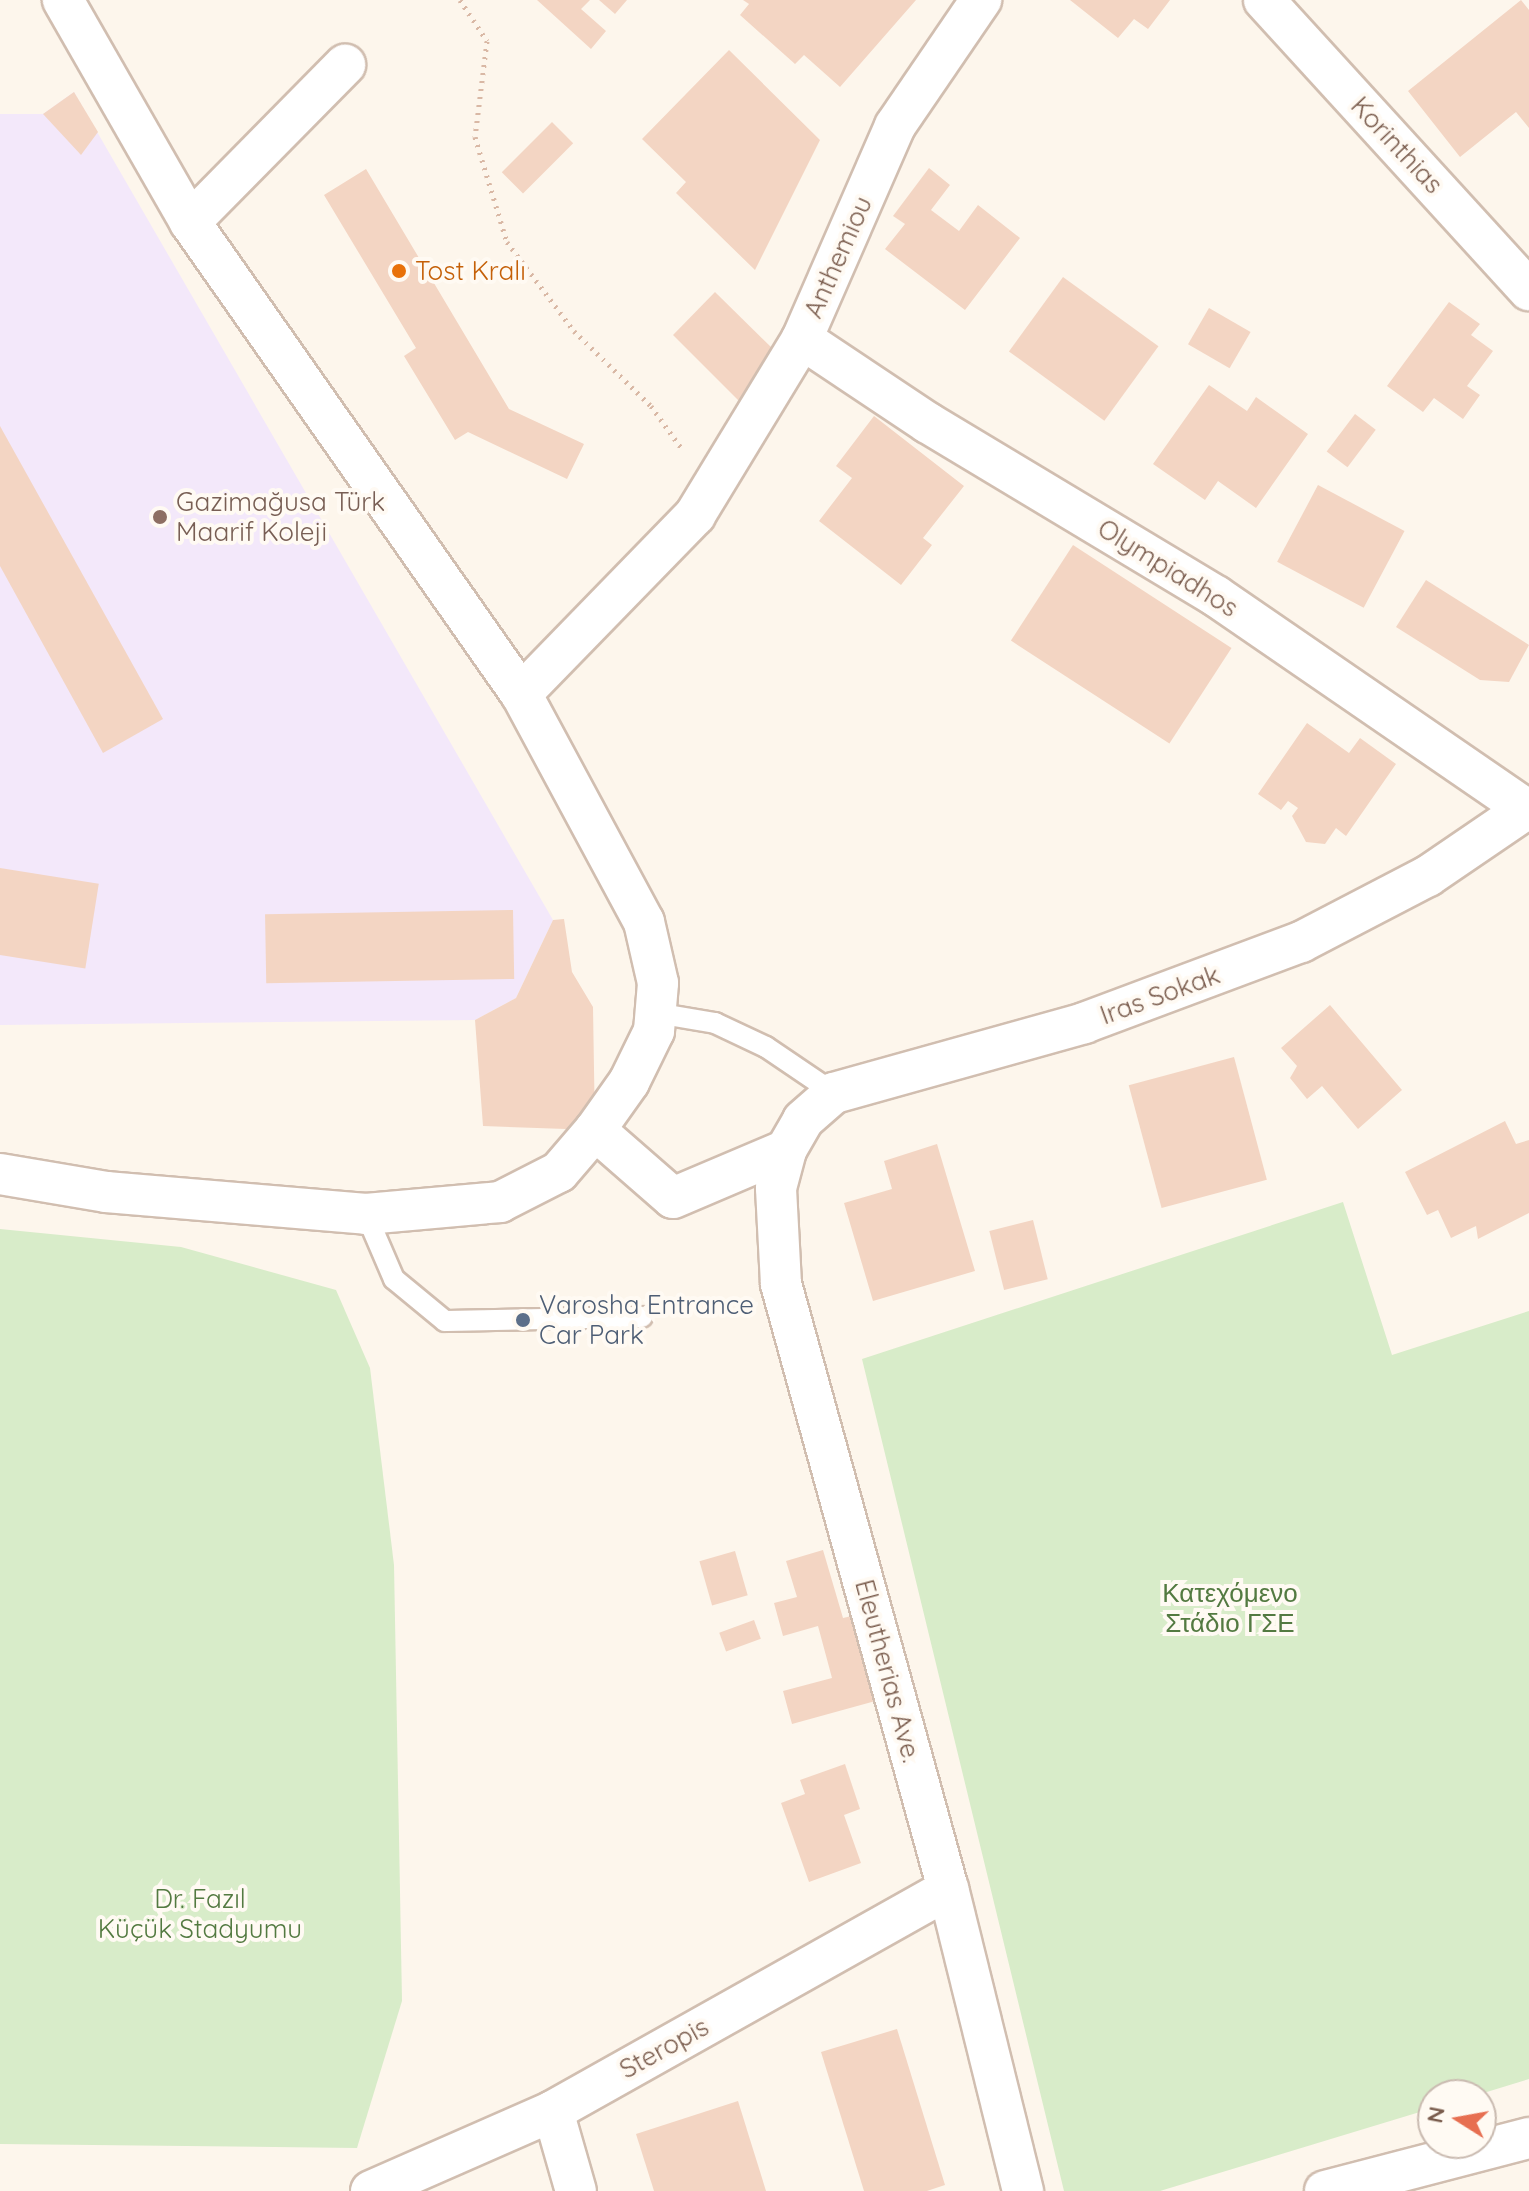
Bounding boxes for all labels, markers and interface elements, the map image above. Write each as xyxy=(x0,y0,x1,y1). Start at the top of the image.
street label: Korinthias xyxy=(1345,90,1449,200)
street label: Anthemiou xyxy=(797,191,879,323)
place label: Tost Kralı xyxy=(415,255,526,287)
marker: Tost Kralı xyxy=(390,262,408,280)
place label: Gazimağusa Türk Maarif Koleji xyxy=(176,486,385,548)
marker: Gazimağusa Türk Maarif Koleji xyxy=(151,508,169,526)
street label: Olympiadhos xyxy=(1092,513,1244,623)
street label: Iras Sokak xyxy=(1096,959,1224,1031)
place label: Varosha Entrance Car Park xyxy=(539,1289,754,1350)
marker: Varosha Entrance Car Park xyxy=(514,1311,532,1329)
street label: Eleutherias Ave. xyxy=(849,1576,927,1766)
park label: Κατεχόμενο Στάδιο ΓΣΕ xyxy=(1162,1577,1298,1638)
park label: Dr. Fazıl Küçük Stadyumu xyxy=(98,1883,302,1944)
street label: Steropis xyxy=(614,2011,714,2085)
north arrow xyxy=(1417,2079,1497,2159)
text: N xyxy=(1420,2104,1451,2125)

